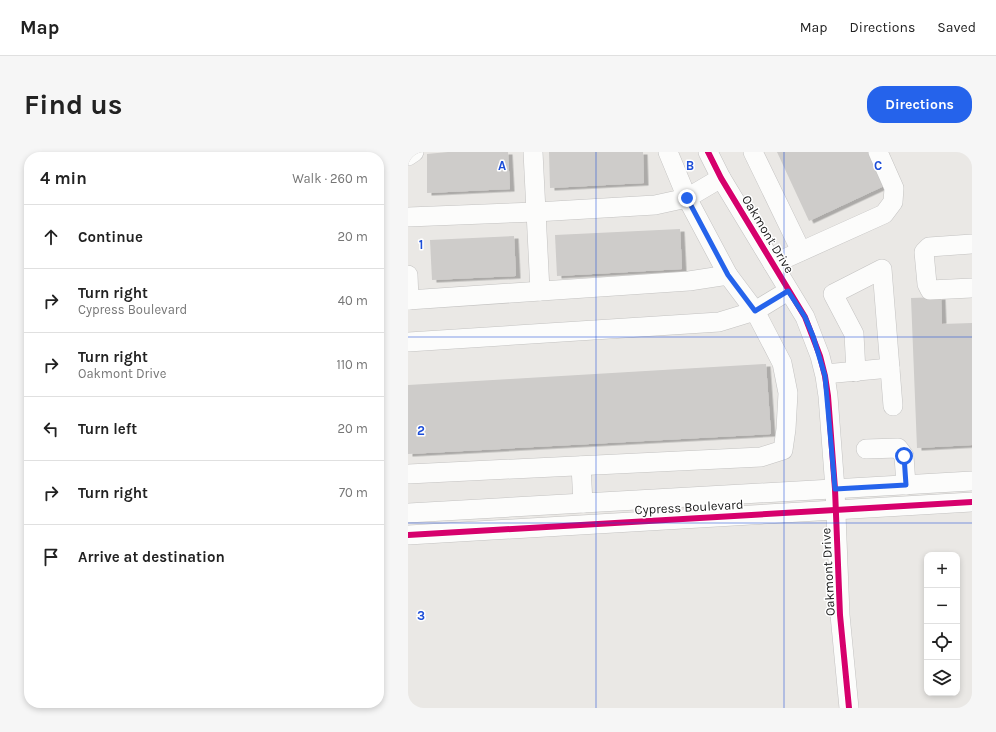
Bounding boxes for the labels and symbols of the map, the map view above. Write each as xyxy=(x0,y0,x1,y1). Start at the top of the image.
text: A xyxy=(498,158,506,173)
text: B xyxy=(686,158,694,173)
text: C xyxy=(874,158,882,173)
route end xyxy=(678,189,696,207)
street label: Oakmont Drive xyxy=(739,192,797,276)
text: 1 xyxy=(419,237,423,252)
text: 2 xyxy=(417,423,425,438)
route start xyxy=(895,447,913,465)
street label: Cypress Boulevard xyxy=(634,497,744,517)
street label: Oakmont Drive xyxy=(818,527,838,616)
text: 3 xyxy=(417,608,425,623)

